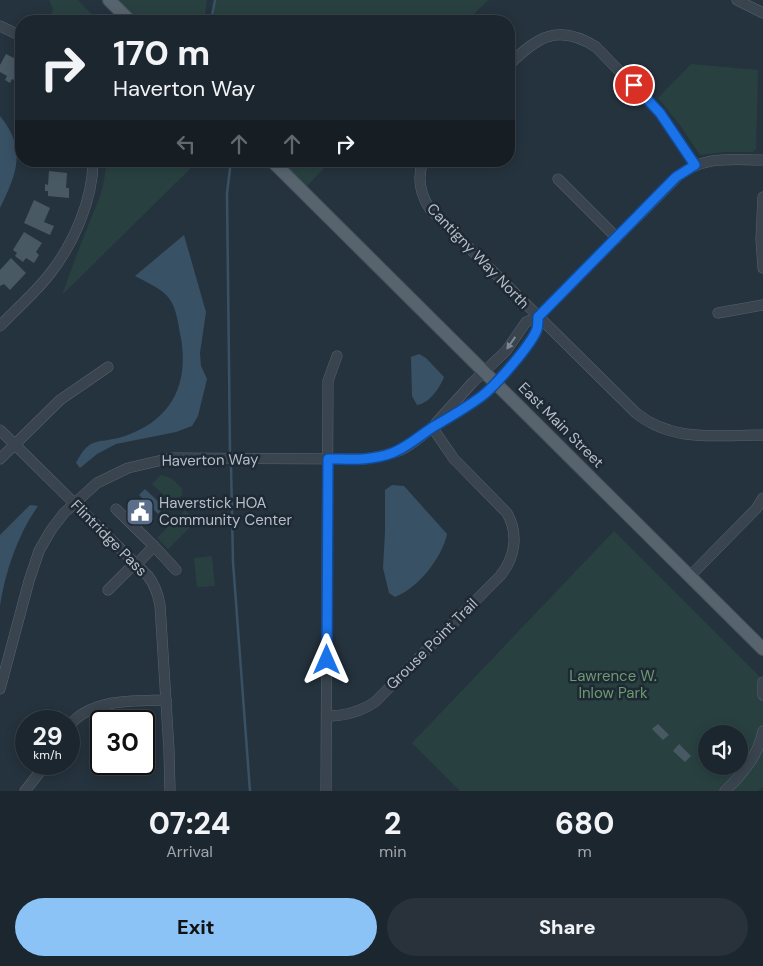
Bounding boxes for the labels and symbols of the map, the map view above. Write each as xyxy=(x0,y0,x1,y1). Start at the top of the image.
pin xyxy=(613,64,655,106)
street label: Cantigny Way North xyxy=(422,199,534,313)
one-way arrow xyxy=(506,337,516,350)
street label: East Main Street xyxy=(514,378,608,472)
street label: Haverton Way xyxy=(161,449,259,471)
place label: Haverstick HOA Community Center xyxy=(159,493,292,530)
street label: Flintridge Pass xyxy=(67,496,151,580)
public building icon: Haverstick HOA Community Center xyxy=(125,497,155,527)
street label: Grouse Point Trail xyxy=(382,594,482,694)
position arrow xyxy=(300,633,352,685)
park label: Lawrence W. Inlow Park xyxy=(569,666,657,703)
speed limit sign: 30 xyxy=(90,710,155,775)

